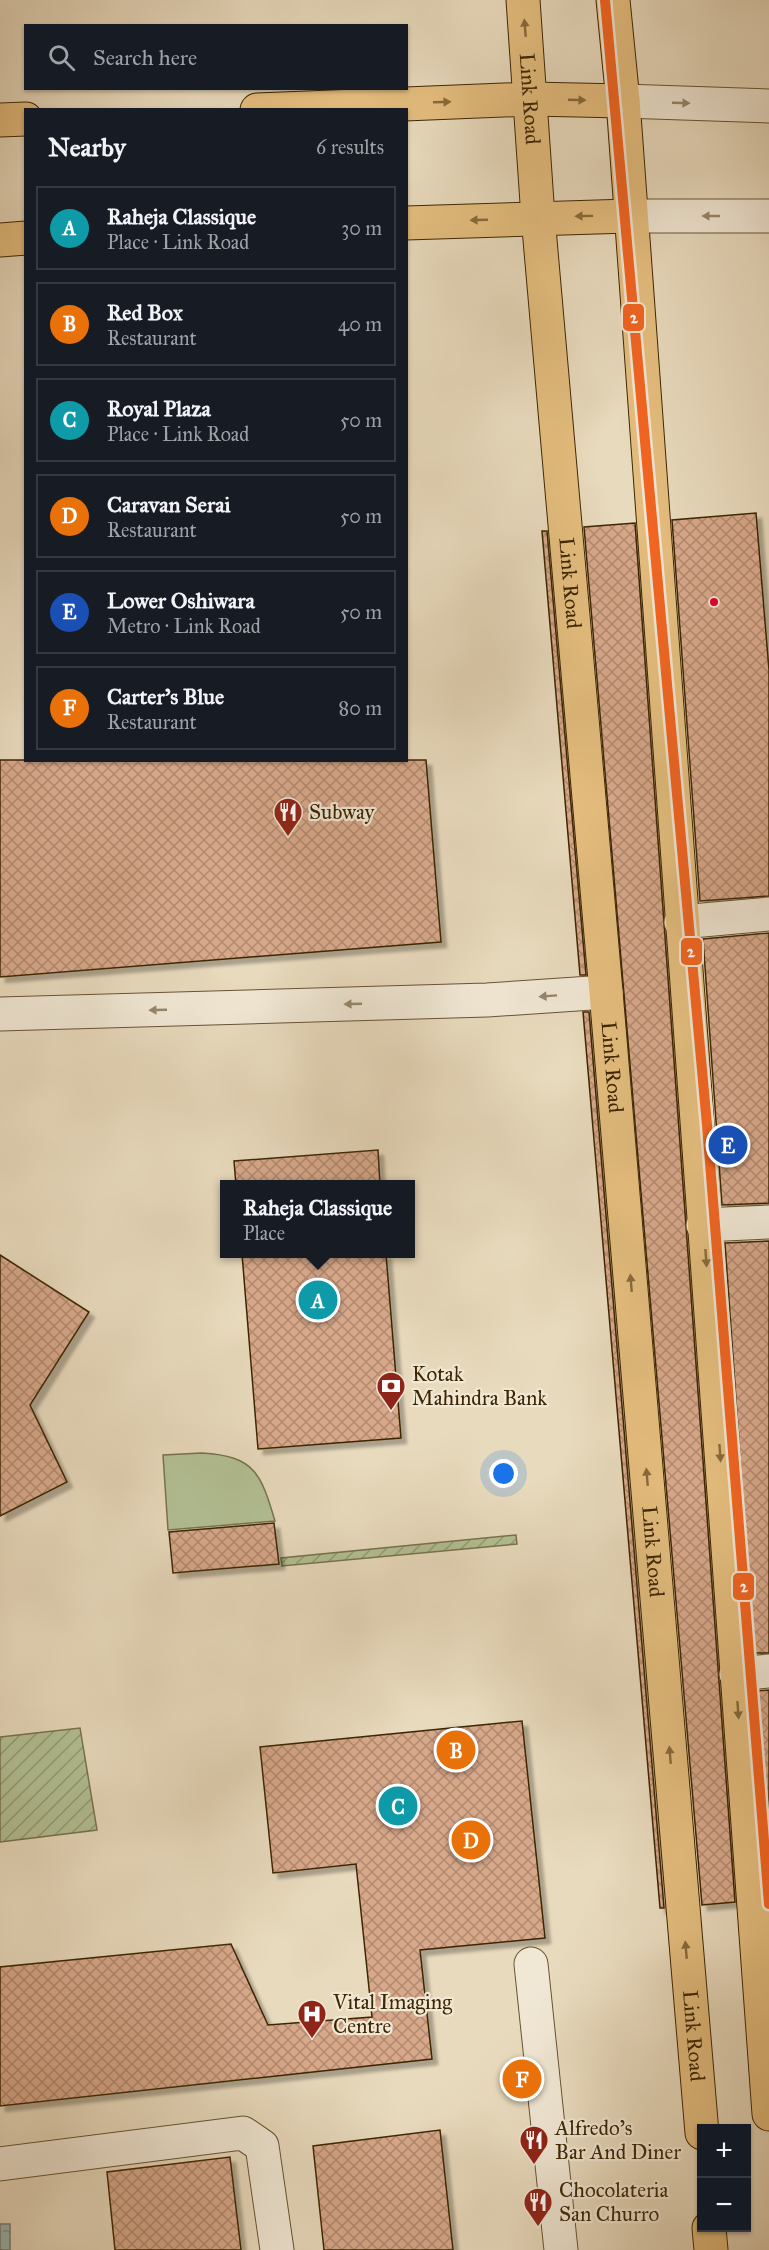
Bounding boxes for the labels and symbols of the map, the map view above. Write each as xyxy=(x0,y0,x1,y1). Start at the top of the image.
one-way arrow xyxy=(520,19,530,38)
street label: Link Road xyxy=(514,52,546,146)
one-way arrow xyxy=(567,95,586,105)
one-way arrow xyxy=(432,98,451,107)
one-way arrow xyxy=(672,98,691,108)
one-way arrow xyxy=(701,211,720,221)
one-way arrow xyxy=(574,212,593,221)
one-way arrow xyxy=(470,215,489,224)
line badge: 2 xyxy=(622,303,645,332)
text: 2 xyxy=(630,308,639,327)
street label: Link Road xyxy=(553,536,587,630)
unlabelled marker xyxy=(708,596,720,608)
restaurant icon: Subway xyxy=(272,796,304,838)
place label: Subway xyxy=(309,799,376,825)
line badge: 2 xyxy=(680,937,703,966)
text: 2 xyxy=(687,942,696,961)
one-way arrow xyxy=(539,991,558,1001)
one-way arrow xyxy=(344,1000,363,1009)
one-way arrow xyxy=(149,1005,168,1015)
street label: Link Road xyxy=(596,1020,629,1114)
pin: E xyxy=(708,1122,748,1168)
one-way arrow xyxy=(701,1249,710,1268)
one-way arrow xyxy=(626,1273,636,1292)
pin: A xyxy=(298,1278,338,1322)
place label: Kotak Mahindra Bank xyxy=(412,1361,547,1411)
bank icon: Kotak Mahindra Bank xyxy=(375,1370,407,1412)
one-way arrow xyxy=(715,1443,724,1462)
your location xyxy=(489,1459,518,1488)
one-way arrow xyxy=(642,1468,652,1487)
street label: Link Road xyxy=(636,1505,670,1599)
line badge: 2 xyxy=(732,1572,755,1601)
text: 2 xyxy=(740,1577,749,1596)
one-way arrow xyxy=(734,1701,743,1720)
pin: B xyxy=(436,1728,476,1772)
one-way arrow xyxy=(665,1746,675,1765)
pin: C xyxy=(378,1784,418,1828)
pin: D xyxy=(452,1818,490,1862)
one-way arrow xyxy=(681,1940,691,1959)
place label: Vital Imaging Centre xyxy=(332,1989,452,2039)
street label: Link Road xyxy=(677,1989,711,2083)
hospital icon: Vital Imaging Centre xyxy=(296,1998,328,2040)
pin: F xyxy=(502,2056,542,2102)
place label: Alfredo's Bar And Diner xyxy=(554,2115,681,2165)
restaurant icon: Alfredo's Bar And Diner xyxy=(518,2124,550,2166)
place label: Chocolateria San Churro xyxy=(559,2177,669,2227)
restaurant icon: Chocolateria San Churro xyxy=(522,2186,554,2228)

